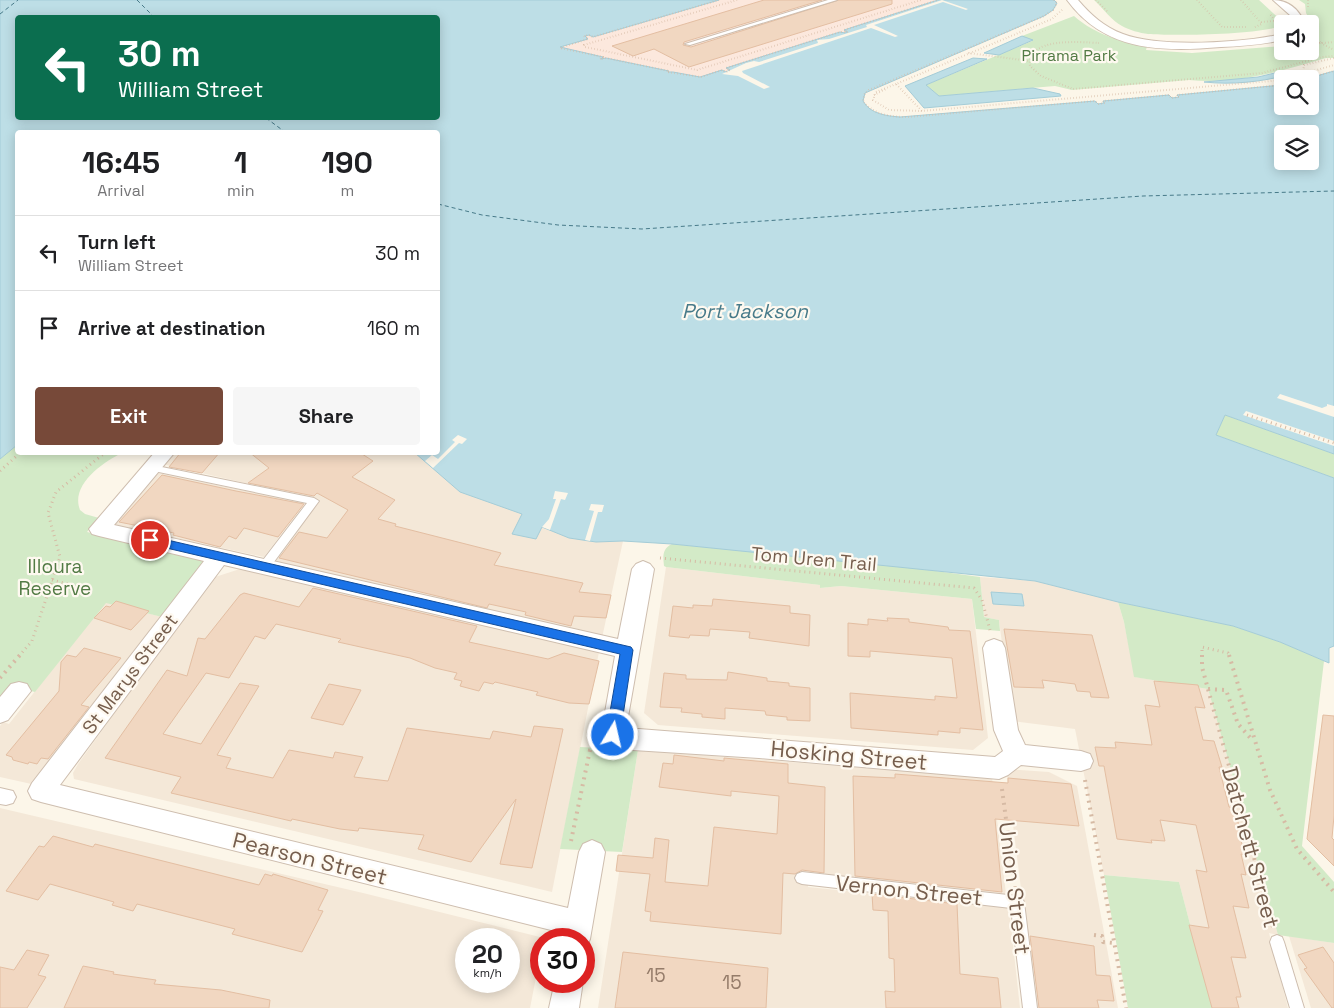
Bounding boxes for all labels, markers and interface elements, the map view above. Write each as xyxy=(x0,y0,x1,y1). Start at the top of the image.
map controls xyxy=(1274,15,1319,170)
button: sound xyxy=(1274,15,1319,60)
text: 30 m xyxy=(118,32,201,76)
icon: left xyxy=(35,35,100,100)
park label: Pirrama Park xyxy=(1022,45,1117,66)
button: search xyxy=(1274,70,1319,115)
text: William Street xyxy=(118,75,263,103)
button: layers xyxy=(1274,125,1319,170)
text: 16:45 xyxy=(82,143,160,182)
text: 1 xyxy=(234,143,248,182)
text: 190 xyxy=(321,143,373,182)
text: Arrival xyxy=(97,180,145,201)
text: min xyxy=(227,180,255,201)
text: m xyxy=(340,180,354,201)
text: Turn left xyxy=(78,230,156,255)
icon: left xyxy=(35,239,63,267)
text: 30 m xyxy=(375,241,420,266)
text: William Street xyxy=(78,255,184,276)
water label: Port Jackson xyxy=(682,298,809,324)
icon: arrive xyxy=(35,314,63,342)
text: Arrive at destination xyxy=(78,316,266,341)
text: 160 m xyxy=(367,316,420,341)
button: Exit xyxy=(35,387,223,445)
button: Share xyxy=(233,387,420,445)
pin xyxy=(129,519,171,561)
icon: arrive xyxy=(136,526,164,554)
street label: Tom Uren Trail xyxy=(750,541,878,577)
park label: Illoura Reserve xyxy=(19,554,91,601)
street label: St Marys Street xyxy=(77,609,183,739)
position arrow xyxy=(586,708,638,760)
street label: Hosking Street xyxy=(769,734,929,776)
street label: Datchett Street xyxy=(1216,763,1286,931)
street label: Union Street xyxy=(993,820,1037,956)
street label: Pearson Street xyxy=(230,825,390,891)
street label: Vernon Street xyxy=(834,868,984,912)
speed limit sign: 30 xyxy=(530,928,595,993)
text: 20 xyxy=(472,938,503,970)
house number: 15 xyxy=(646,963,666,988)
text: km/h xyxy=(473,965,502,981)
house number: 15 xyxy=(722,970,742,995)

